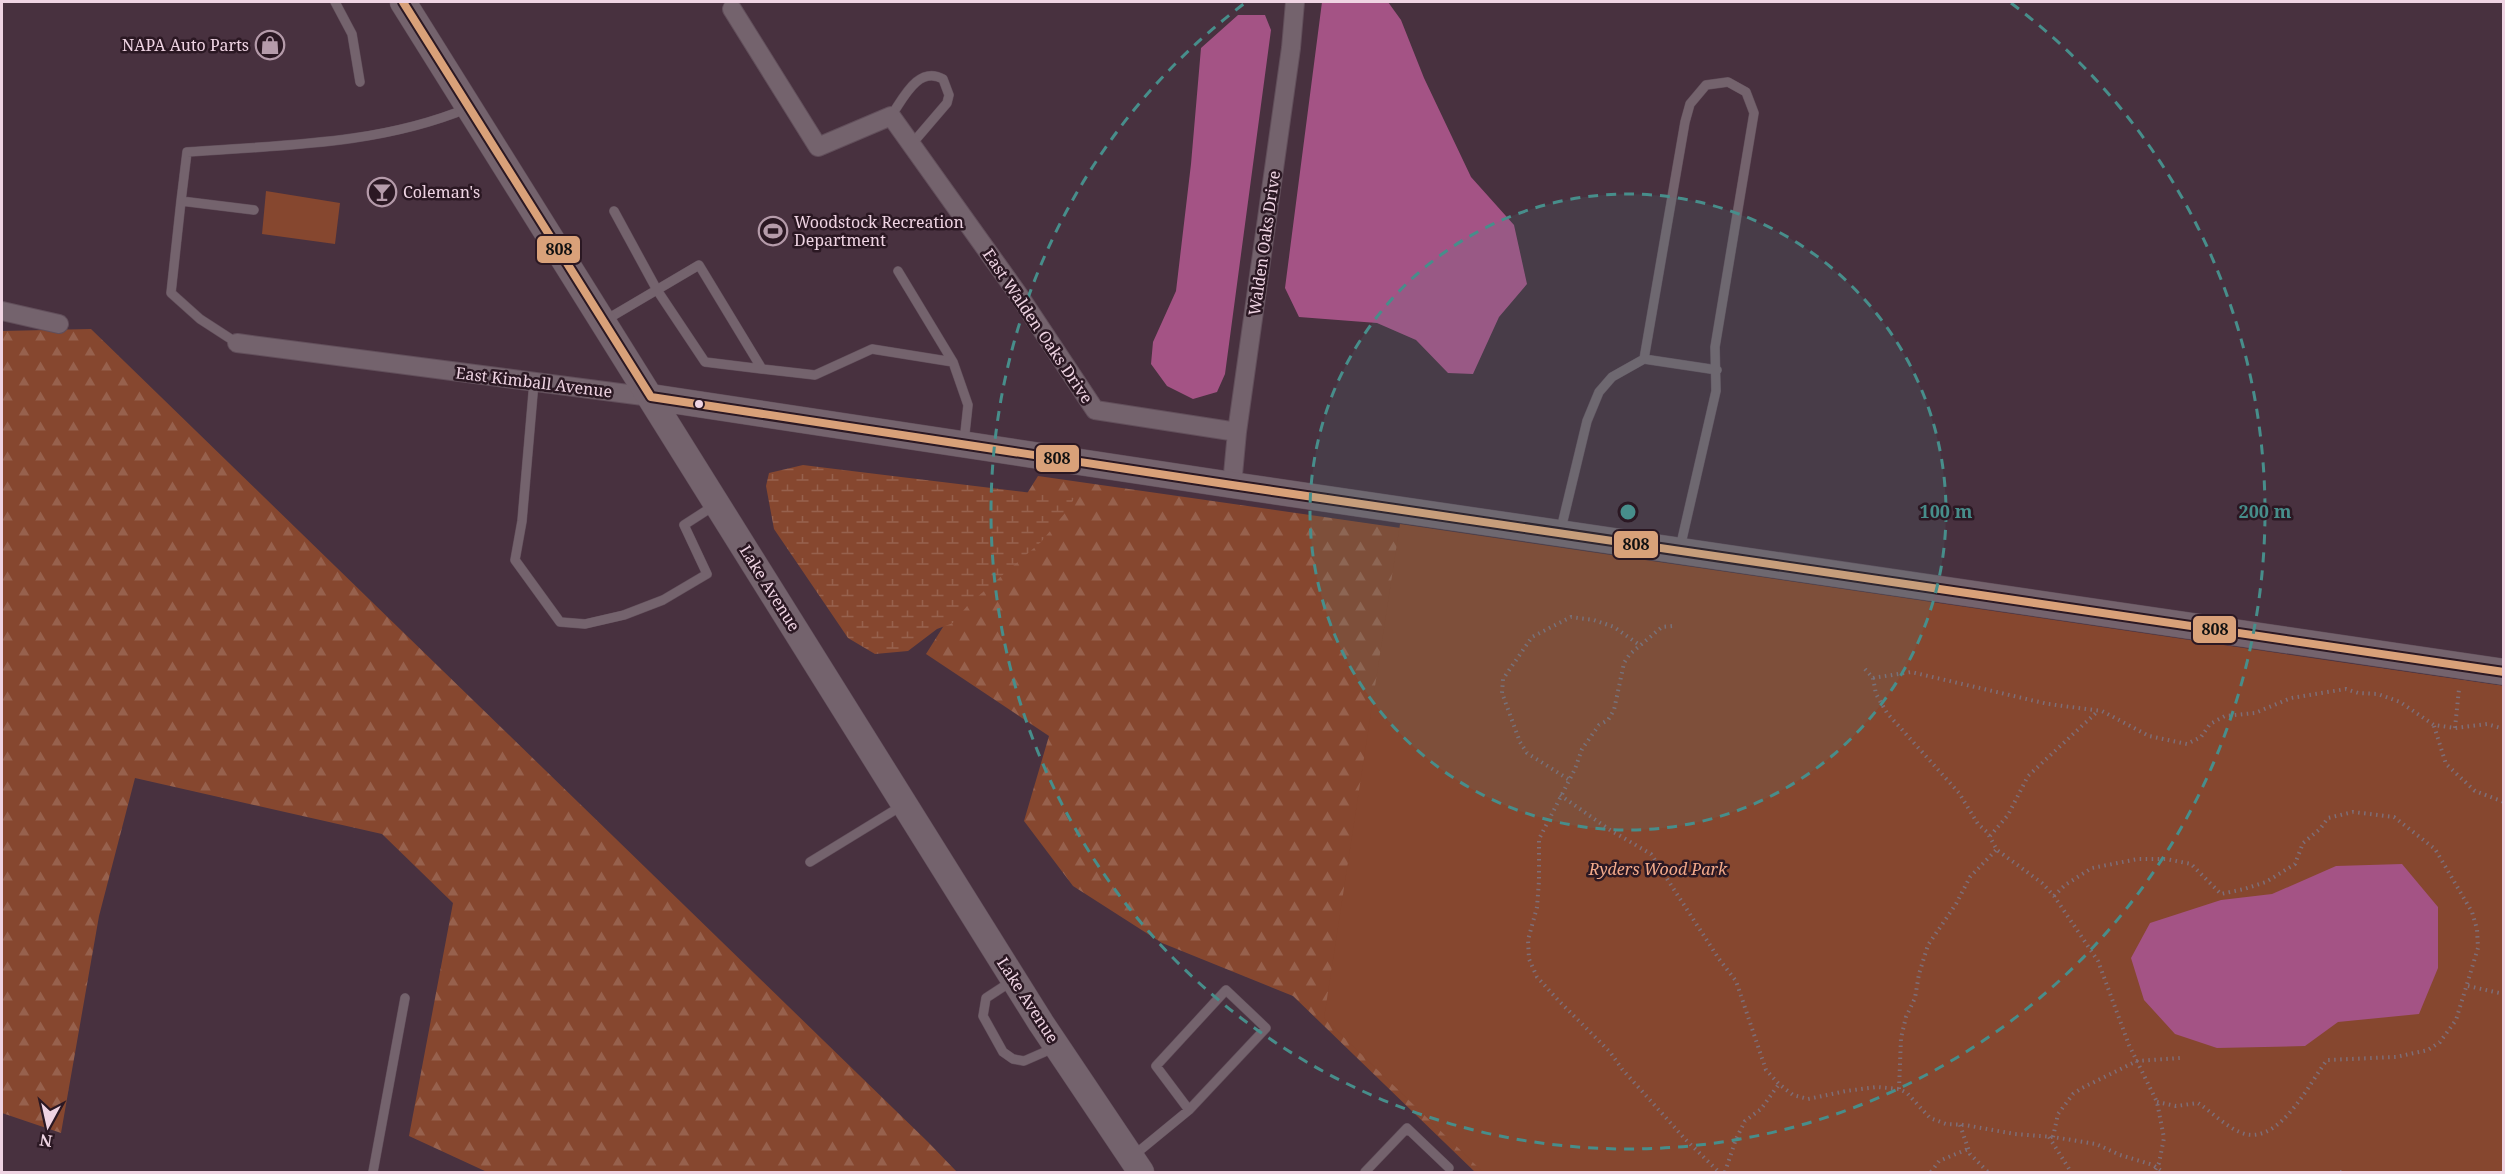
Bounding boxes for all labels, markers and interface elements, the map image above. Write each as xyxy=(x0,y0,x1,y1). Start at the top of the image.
shop icon: NAPA Auto Parts xyxy=(254,29,286,61)
place label: NAPA Auto Parts xyxy=(122,34,249,56)
street label: Walden Oaks Drive xyxy=(1243,169,1285,317)
bar icon: Coleman's xyxy=(366,176,398,208)
place label: Coleman's xyxy=(403,181,480,203)
place label: Woodstock Recreation Department xyxy=(794,211,964,251)
sports icon: Woodstock Recreation Department xyxy=(757,215,789,247)
line badge: 808 xyxy=(536,235,581,264)
text: 808 xyxy=(545,238,573,260)
street label: East Walden Oaks Drive xyxy=(978,244,1098,408)
street label: East Kimball Avenue xyxy=(454,361,614,403)
unlabelled marker xyxy=(693,398,705,410)
line badge: 808 xyxy=(1035,444,1080,473)
text: 808 xyxy=(1043,447,1071,469)
text: 100 m xyxy=(1920,499,1973,523)
text: 200 m xyxy=(2239,499,2292,523)
centre of rings xyxy=(1618,502,1638,522)
line badge: 808 xyxy=(1613,530,1659,559)
text: 808 xyxy=(1622,533,1650,555)
street label: Lake Avenue xyxy=(735,541,805,635)
line badge: 808 xyxy=(2192,615,2237,644)
text: 808 xyxy=(2201,618,2229,640)
park label: Ryders Wood Park xyxy=(1588,858,1728,880)
street label: Lake Avenue xyxy=(992,953,1064,1047)
north arrow xyxy=(18,1096,78,1156)
text: N xyxy=(38,1129,54,1153)

